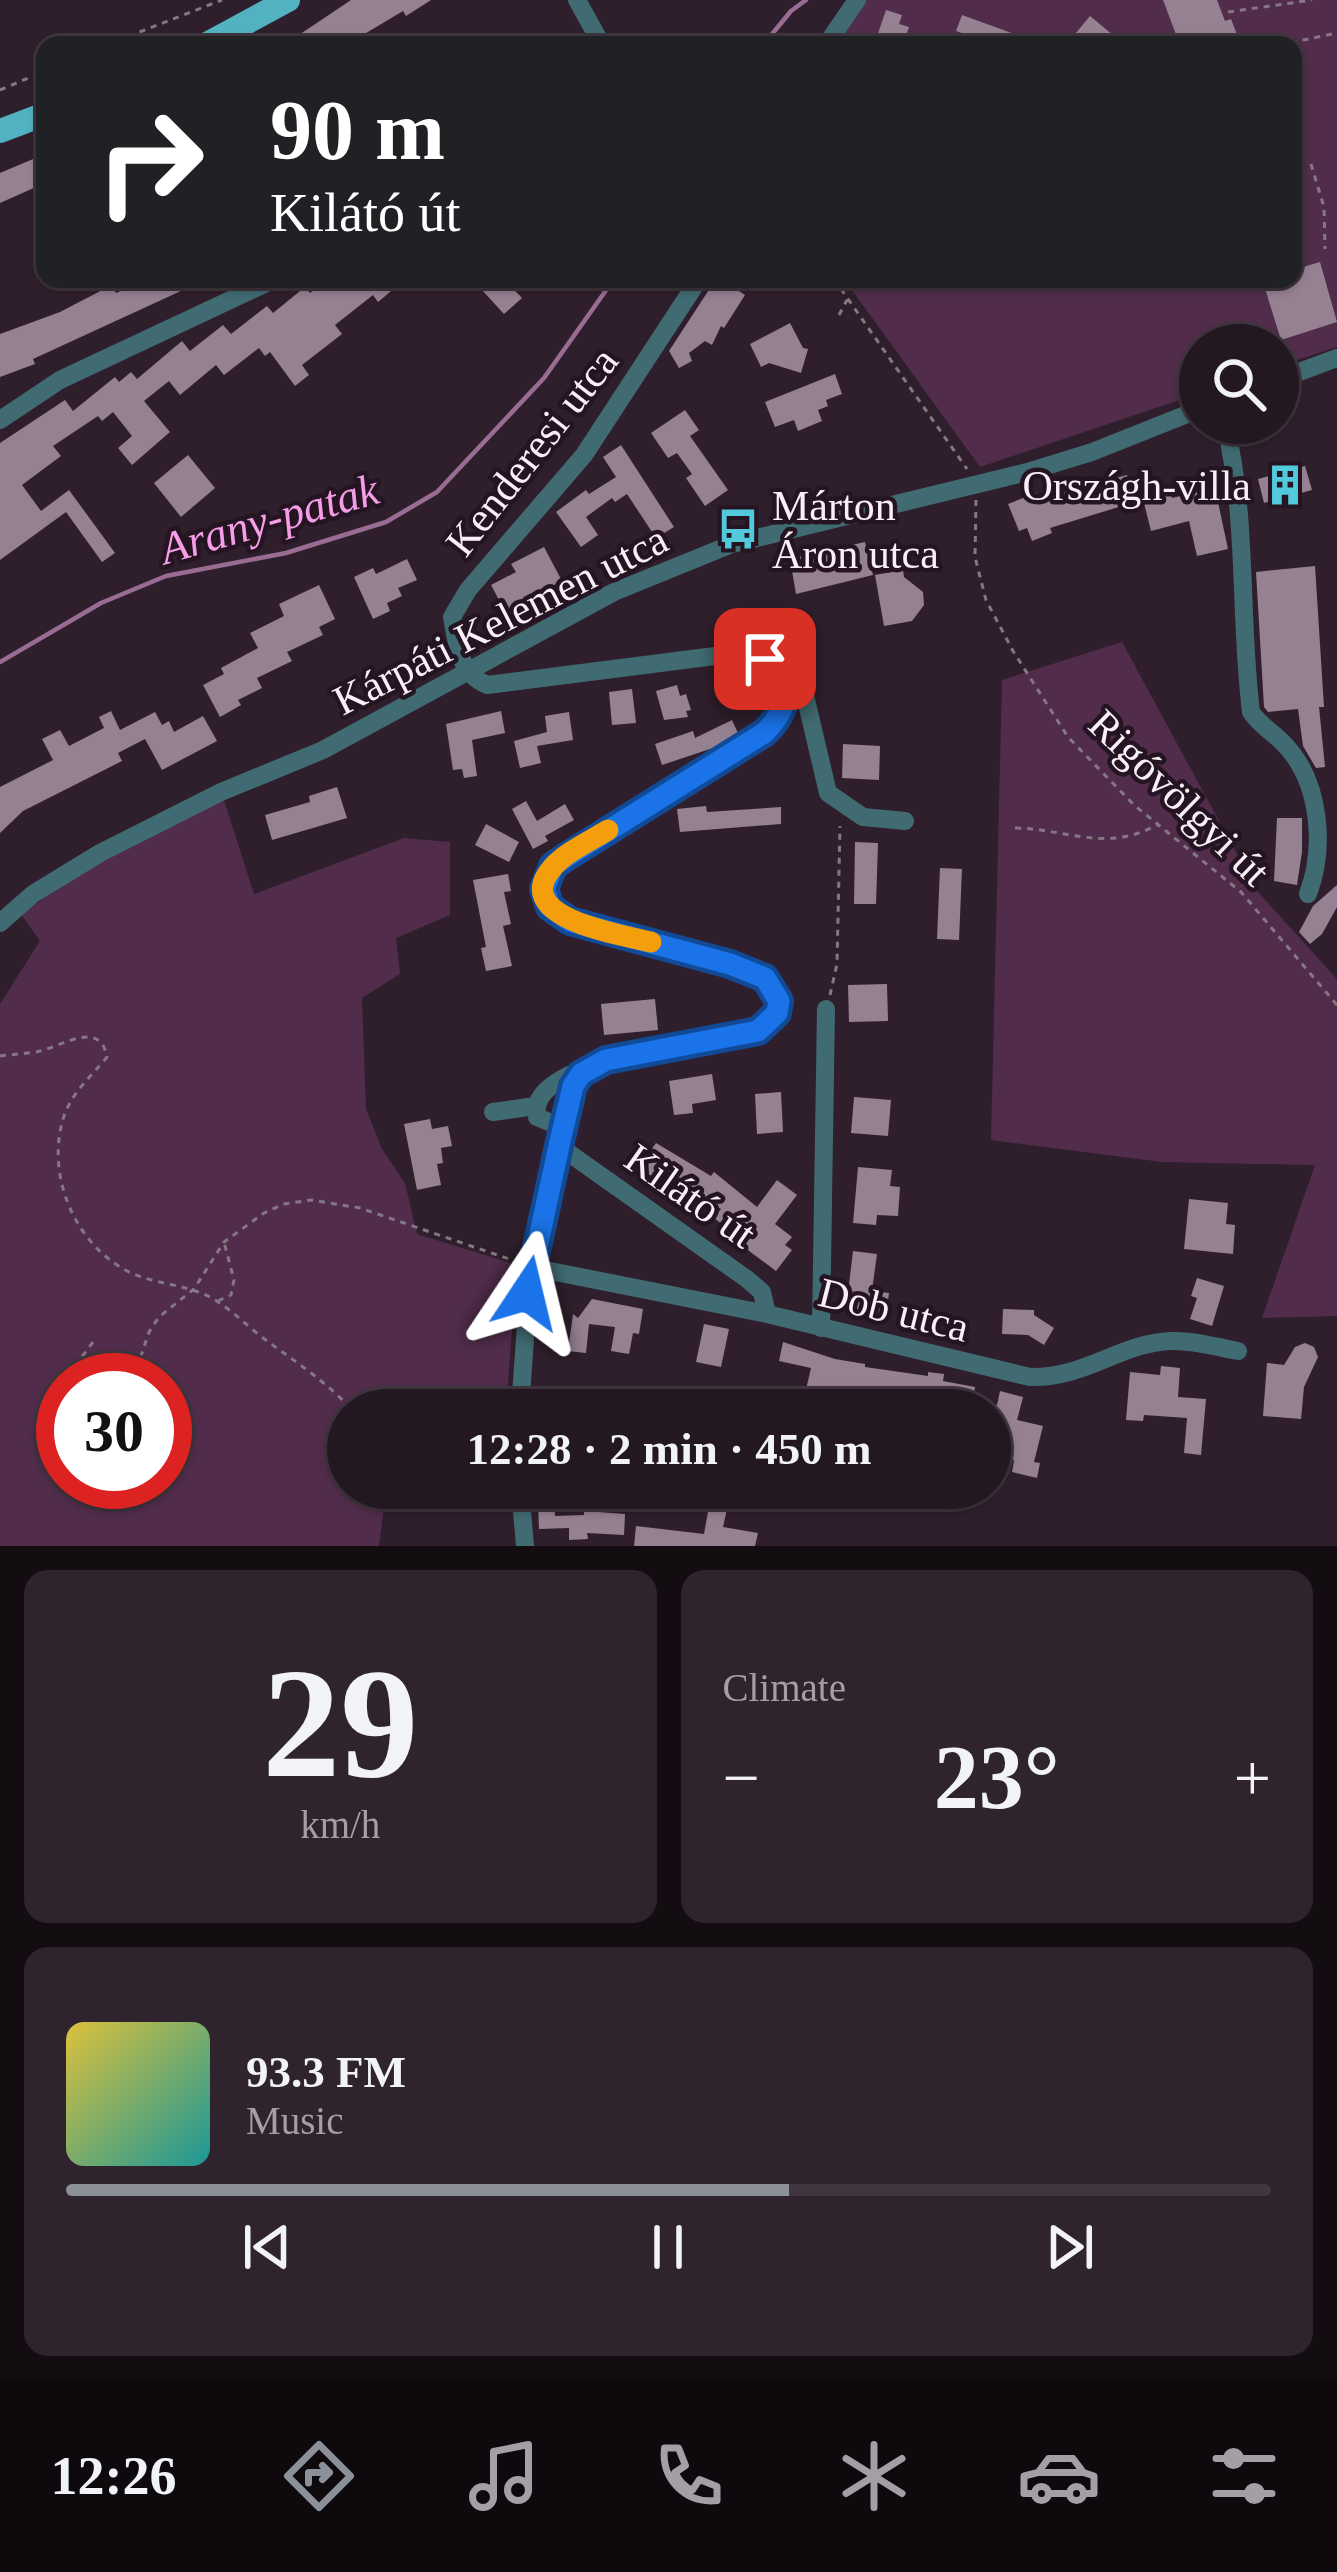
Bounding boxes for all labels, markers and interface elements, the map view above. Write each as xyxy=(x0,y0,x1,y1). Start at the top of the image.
icon: right xyxy=(72,84,228,240)
text: 90 m xyxy=(270,84,445,177)
text: Kilátó út xyxy=(270,183,460,243)
map controls xyxy=(1179,324,1299,444)
button: search xyxy=(1179,324,1299,444)
street label: Kenderesi utca xyxy=(436,338,627,565)
building icon: Országh-villa xyxy=(1262,462,1308,508)
place label: Országh-villa xyxy=(1022,463,1251,509)
water label: Arany-patak xyxy=(151,464,385,575)
place label: Márton Áron utca xyxy=(772,483,939,577)
bus stop icon: Márton Áron utca xyxy=(715,506,761,552)
street label: Kárpáti Kelemen utca xyxy=(326,516,675,724)
pin xyxy=(714,608,816,710)
icon: arrive xyxy=(732,626,798,692)
street label: Rigóvölgyi út xyxy=(1080,701,1279,895)
street label: Kilátó út xyxy=(617,1134,765,1257)
position arrow xyxy=(464,1230,590,1356)
street label: Dob utca xyxy=(814,1269,974,1351)
speed limit sign: 30 xyxy=(36,1353,192,1509)
text: 12:28 · 2 min · 450 m xyxy=(467,1424,872,1474)
text: 29 xyxy=(262,1637,418,1810)
text: Climate xyxy=(723,1666,846,1709)
text: 23° xyxy=(934,1728,1060,1827)
text: − xyxy=(723,1741,760,1814)
text: + xyxy=(1234,1741,1271,1814)
text: km/h xyxy=(300,1803,380,1846)
text: 93.3 FM xyxy=(246,2047,406,2097)
text: Music xyxy=(246,2099,344,2142)
icon: previous xyxy=(234,2214,300,2280)
icon: pause xyxy=(635,2214,701,2280)
icon: next xyxy=(1037,2214,1103,2280)
icon: directions xyxy=(277,2434,361,2518)
icon: music xyxy=(462,2434,546,2518)
icon: phone xyxy=(647,2434,731,2518)
icon: climate xyxy=(832,2434,916,2518)
icon: car xyxy=(1017,2434,1101,2518)
icon: filters xyxy=(1202,2434,1286,2518)
text: 12:26 xyxy=(51,2446,176,2506)

